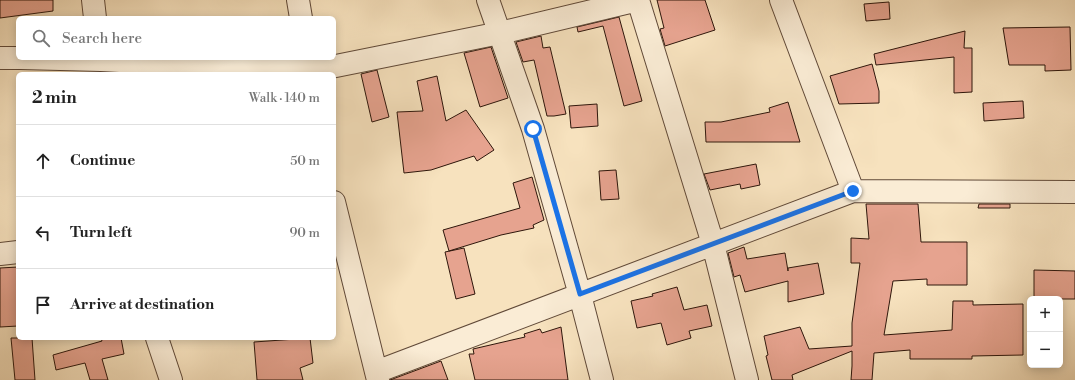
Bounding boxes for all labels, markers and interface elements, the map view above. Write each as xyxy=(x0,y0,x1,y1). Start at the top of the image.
search box xyxy=(16,16,336,60)
icon: search xyxy=(30,27,52,49)
text: Search here xyxy=(62,29,142,48)
text: 2 min xyxy=(32,87,77,109)
text: Walk · 140 m xyxy=(249,90,320,106)
route start xyxy=(524,120,542,138)
icon: ahead xyxy=(32,150,54,172)
text: Continue xyxy=(70,151,135,170)
text: 50 m xyxy=(290,153,320,169)
route end xyxy=(844,182,862,200)
icon: left xyxy=(32,222,54,244)
text: Turn left xyxy=(70,223,132,242)
text: 90 m xyxy=(289,225,320,241)
icon: arrive xyxy=(32,294,54,316)
text: Arrive at destination xyxy=(70,295,214,314)
map controls xyxy=(1027,296,1063,368)
button: + xyxy=(1027,296,1063,332)
button: − xyxy=(1027,332,1063,368)

